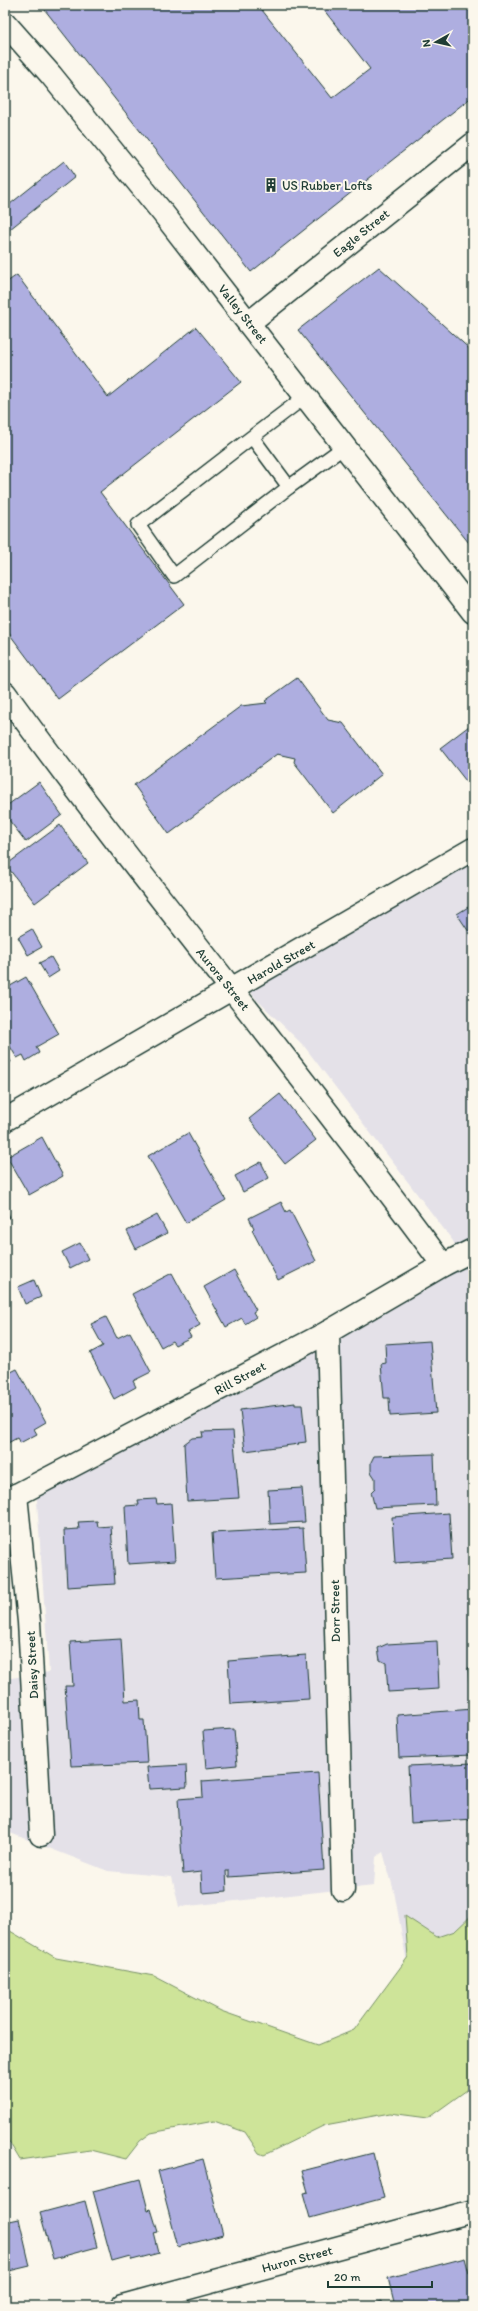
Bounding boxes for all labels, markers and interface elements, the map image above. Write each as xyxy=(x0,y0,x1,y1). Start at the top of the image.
north arrow xyxy=(416,22,456,62)
text: N xyxy=(420,39,434,48)
building icon: US Rubber Lofts xyxy=(263,177,279,193)
place label: US Rubber Lofts xyxy=(282,178,373,193)
street label: Eagle Street xyxy=(330,206,392,260)
street label: Valley Street xyxy=(215,281,271,347)
street label: Harold Street xyxy=(245,937,318,987)
street label: Aurora Street xyxy=(193,945,253,1013)
street label: Rill Street xyxy=(212,1358,268,1398)
street label: Dorr Street xyxy=(327,1579,343,1643)
street label: Daisy Street xyxy=(23,1630,41,1699)
street label: Huron Street xyxy=(260,2242,334,2276)
scale bar xyxy=(328,2263,432,2289)
text: 20 m xyxy=(334,2270,361,2284)

